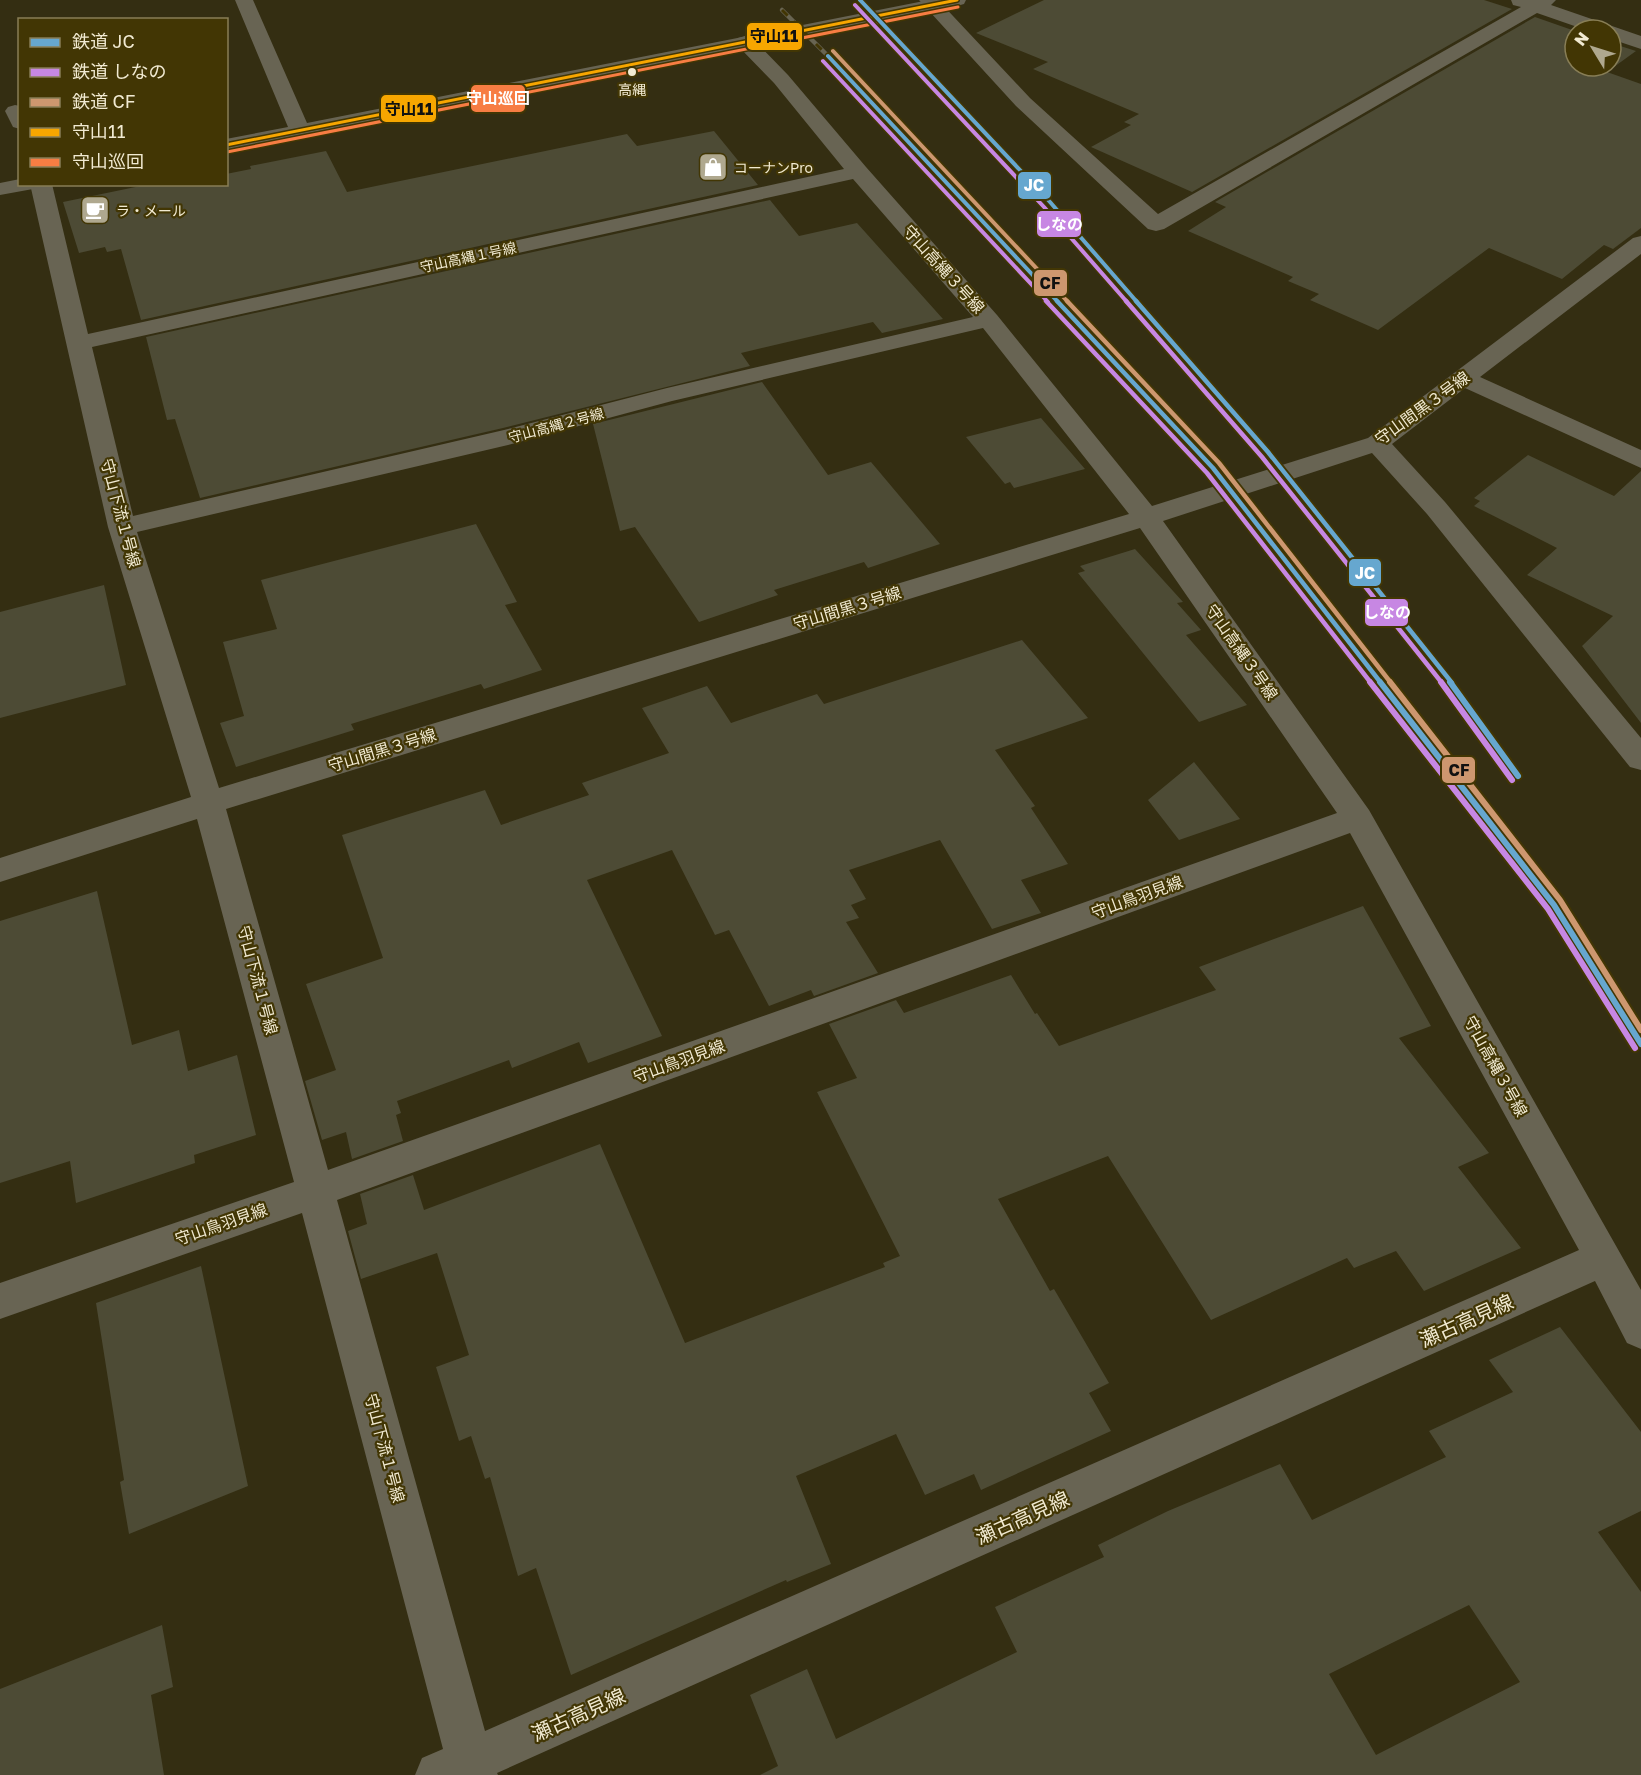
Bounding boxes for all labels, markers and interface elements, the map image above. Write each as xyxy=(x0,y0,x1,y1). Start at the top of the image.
legend xyxy=(18,18,228,186)
north arrow xyxy=(1563,18,1623,78)
line badge: 守山11 xyxy=(746,22,803,51)
text: 守山11 xyxy=(750,26,798,46)
text: N xyxy=(1570,28,1593,50)
text: 鉄道 JC xyxy=(72,30,135,52)
text: 鉄道 しなの xyxy=(72,60,167,82)
marker: 高縄 xyxy=(626,66,638,78)
place label: 高縄 xyxy=(618,81,646,98)
line badge: 守山巡回 xyxy=(470,84,526,113)
text: 守山巡回 xyxy=(466,88,530,108)
text: 鉄道 CF xyxy=(72,90,135,112)
line badge: 守山11 xyxy=(380,94,437,123)
text: 守山11 xyxy=(385,99,433,119)
text: 守山11 xyxy=(72,120,126,142)
text: 守山巡回 xyxy=(72,150,144,172)
shop icon: コーナンPro xyxy=(697,151,729,183)
place label: コーナンPro xyxy=(734,159,813,176)
line badge: JC xyxy=(1017,171,1052,200)
text: JC xyxy=(1024,175,1044,195)
cafe icon: ラ・メール xyxy=(79,194,111,226)
place label: ラ・メール xyxy=(116,202,186,219)
line badge: しなの xyxy=(1036,210,1082,238)
text: しなの xyxy=(1035,214,1083,234)
street label: 守山高縄３号線 xyxy=(899,221,989,317)
street label: 守山高縄１号線 xyxy=(418,238,518,276)
line badge: CF xyxy=(1033,269,1068,297)
text: CF xyxy=(1040,273,1061,293)
street label: 守山間黒３号線 xyxy=(1371,367,1473,449)
street label: 守山高縄２号線 xyxy=(506,404,606,446)
street label: 守山下流１号線 xyxy=(97,456,145,570)
line badge: JC xyxy=(1348,558,1382,587)
text: JC xyxy=(1355,563,1375,583)
street label: 守山間黒３号線 xyxy=(791,582,903,634)
line badge: しなの xyxy=(1364,598,1409,627)
street label: 守山高縄３号線 xyxy=(1202,600,1282,704)
text: しなの xyxy=(1363,602,1411,622)
street label: 守山間黒３号線 xyxy=(326,724,438,776)
line badge: CF xyxy=(1441,756,1476,784)
text: CF xyxy=(1449,760,1470,780)
street label: 守山鳥羽見線 xyxy=(1088,871,1186,923)
street label: 守山下流１号線 xyxy=(234,923,282,1037)
street label: 守山高縄３号線 xyxy=(1460,1012,1532,1120)
street label: 守山鳥羽見線 xyxy=(630,1035,728,1087)
street label: 守山鳥羽見線 xyxy=(172,1199,270,1249)
street label: 瀬古高見線 xyxy=(1415,1289,1517,1351)
street label: 守山下流１号線 xyxy=(361,1391,409,1505)
street label: 瀬古高見線 xyxy=(971,1486,1073,1548)
street label: 瀬古高見線 xyxy=(527,1683,629,1745)

